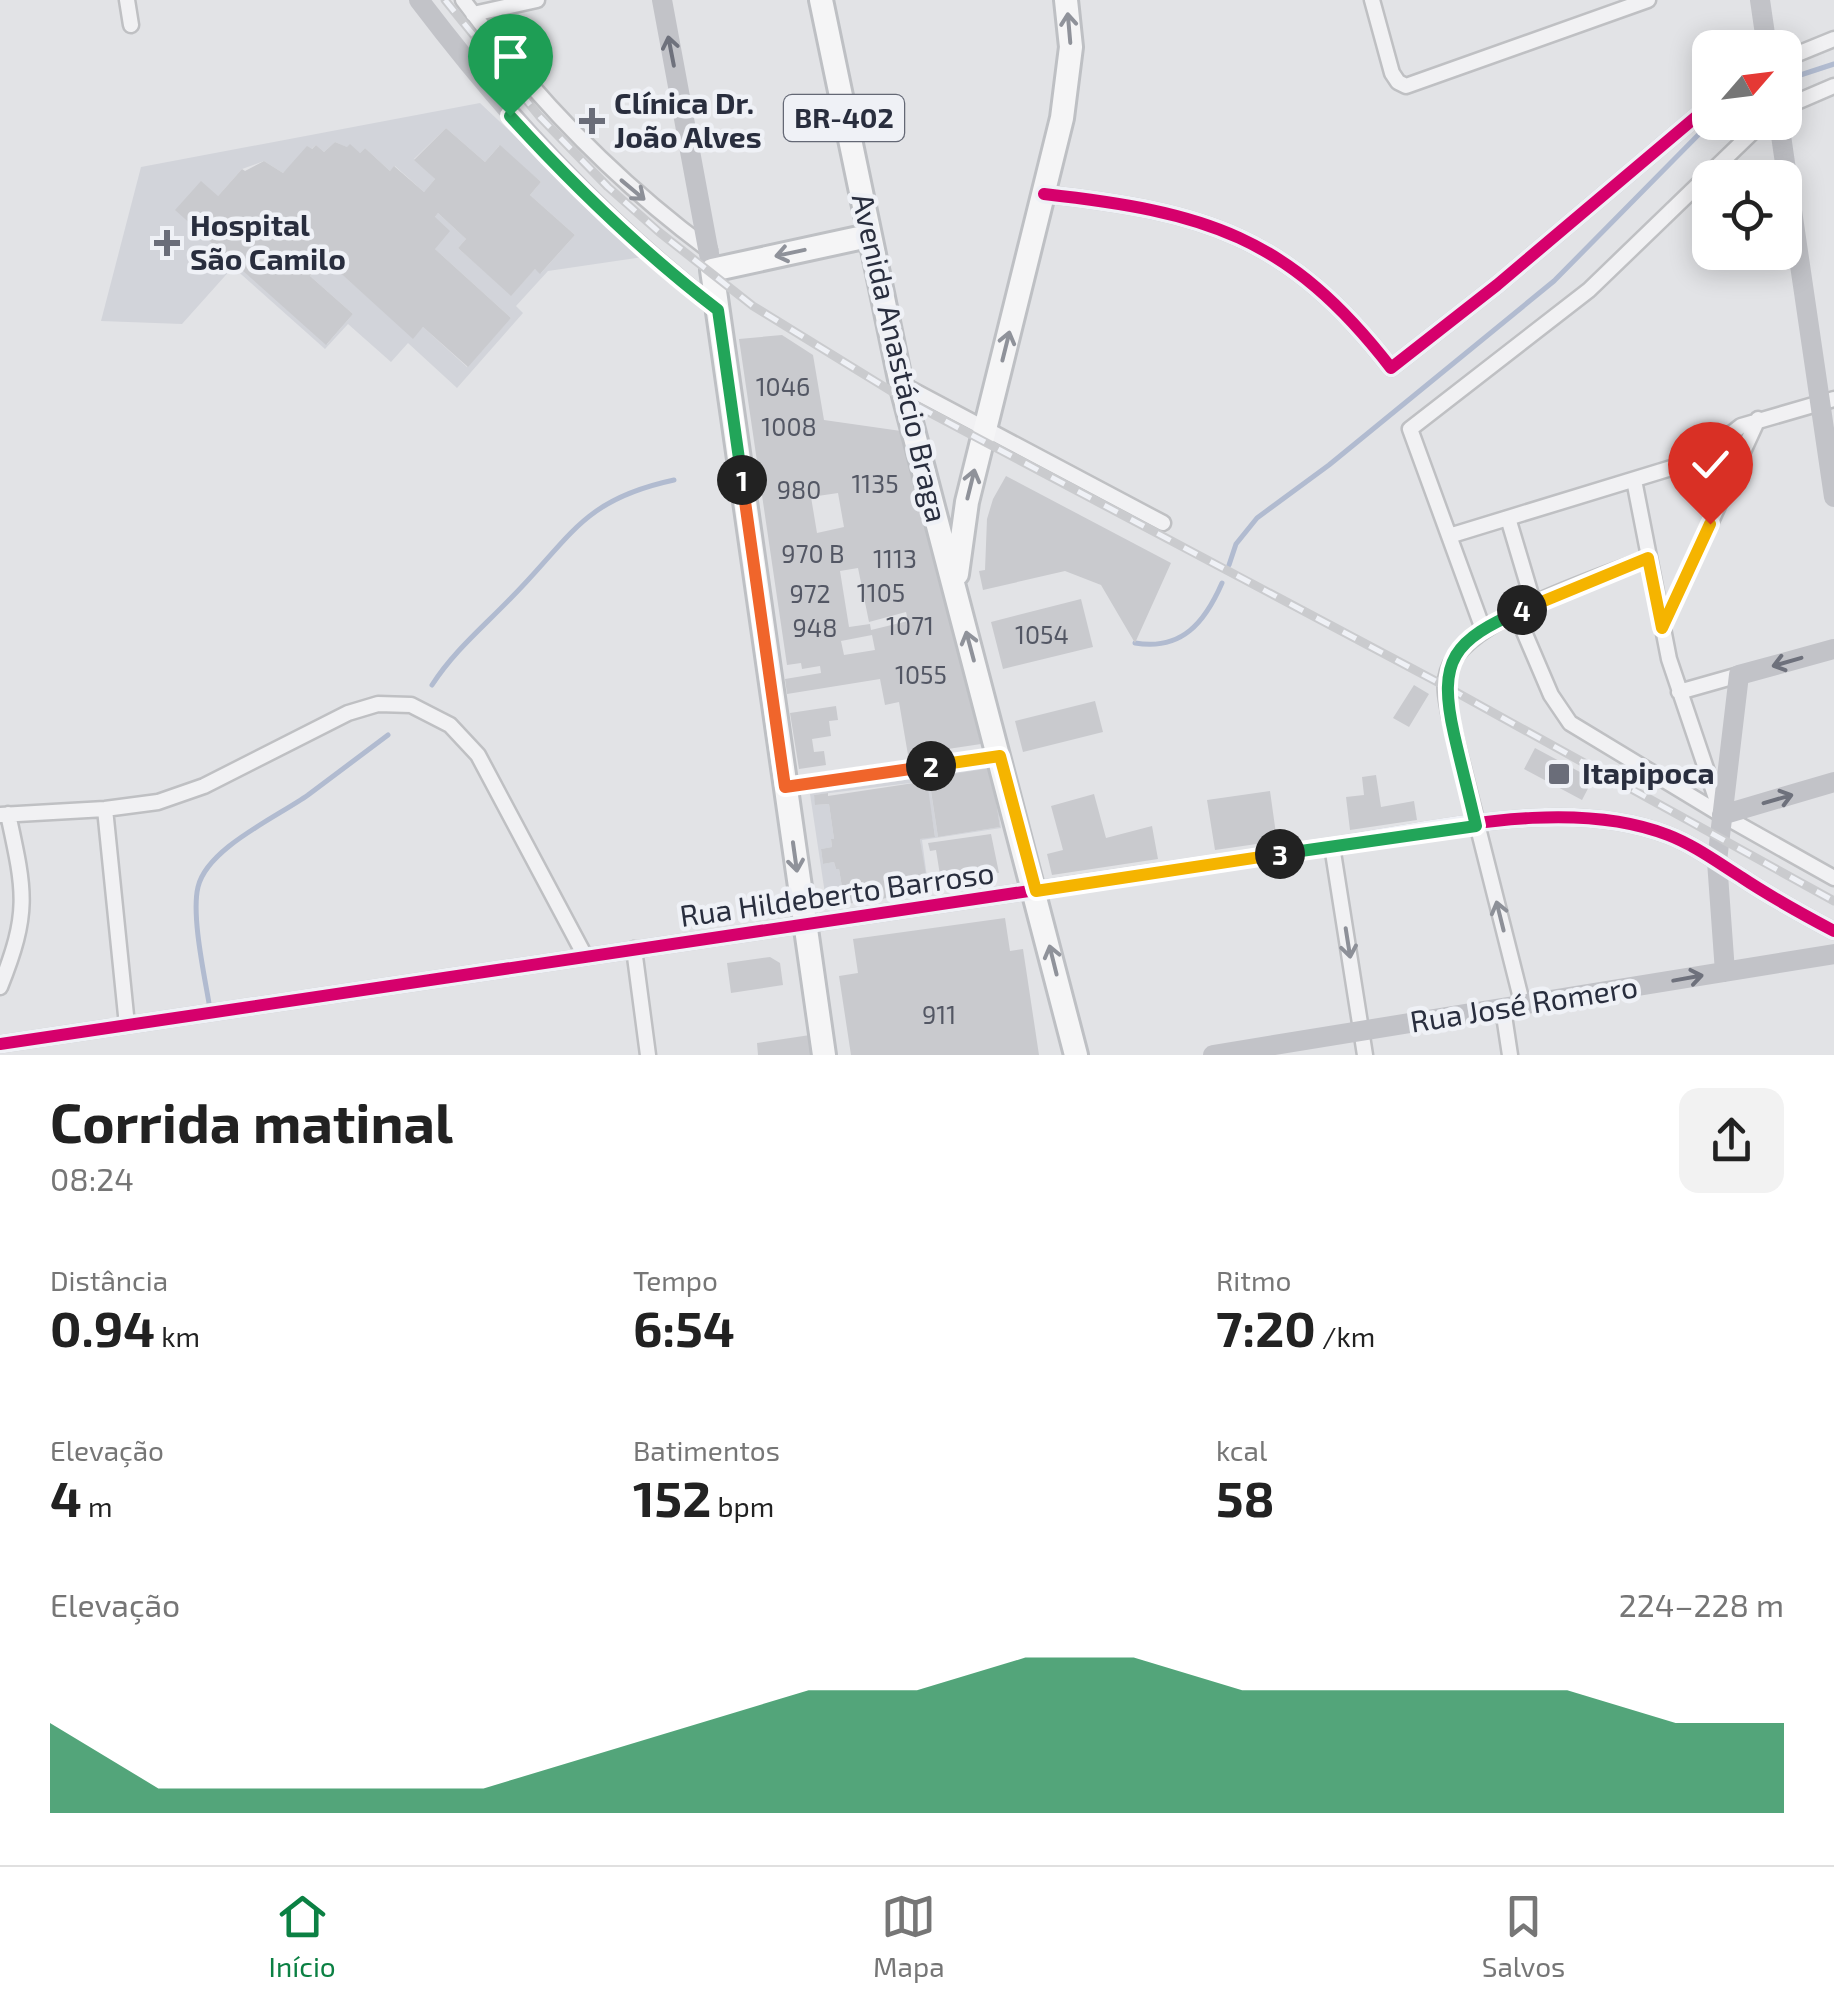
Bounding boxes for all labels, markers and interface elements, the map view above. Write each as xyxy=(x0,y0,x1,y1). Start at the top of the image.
one-way arrow xyxy=(1059,13,1078,45)
pin xyxy=(468,14,553,117)
icon: arrive xyxy=(483,29,538,84)
north arrow xyxy=(1692,30,1802,140)
map controls xyxy=(1692,30,1802,270)
one-way arrow xyxy=(661,36,680,68)
place label: Clínica Dr. João Alves xyxy=(614,84,762,154)
road number: BR-402 xyxy=(784,95,904,141)
marker: Clínica Dr. João Alves xyxy=(579,108,605,134)
button: locate xyxy=(1692,160,1802,270)
one-way arrow xyxy=(620,178,645,201)
street label: Avenida Anastácio Braga xyxy=(846,190,956,525)
place label: Hospital São Camilo xyxy=(190,206,346,276)
marker: Hospital São Camilo xyxy=(154,230,180,256)
one-way arrow xyxy=(775,245,807,263)
one-way arrow xyxy=(997,331,1016,362)
house number: 1046 xyxy=(756,371,810,401)
house number: 1008 xyxy=(761,411,817,441)
pin xyxy=(1668,422,1753,525)
icon: check xyxy=(1683,437,1738,492)
pin: 1 xyxy=(717,455,767,505)
text: 1 xyxy=(736,463,748,497)
house number: 1135 xyxy=(851,468,899,498)
one-way arrow xyxy=(963,469,982,500)
house number: 980 xyxy=(777,474,821,504)
house number: 970 B xyxy=(781,538,845,568)
house number: 1113 xyxy=(873,543,917,573)
house number: 1105 xyxy=(857,577,905,607)
house number: 972 xyxy=(789,578,831,608)
pin: 4 xyxy=(1497,585,1547,635)
text: 4 xyxy=(1513,593,1531,627)
house number: 1071 xyxy=(886,610,934,640)
house number: 948 xyxy=(793,612,837,642)
house number: 1054 xyxy=(1015,619,1069,649)
one-way arrow xyxy=(960,631,979,662)
one-way arrow xyxy=(1772,654,1803,672)
house number: 1055 xyxy=(895,659,947,689)
pin: 2 xyxy=(906,741,956,791)
text: 2 xyxy=(923,749,939,783)
place label: Itapipoca xyxy=(1582,754,1715,790)
marker: Itapipoca xyxy=(1546,761,1572,787)
one-way arrow xyxy=(1762,789,1793,807)
pin: 3 xyxy=(1255,829,1305,879)
text: 3 xyxy=(1272,837,1288,871)
one-way arrow xyxy=(787,841,805,873)
street label: Rua Hildeberto Barroso xyxy=(677,853,996,933)
one-way arrow xyxy=(1489,901,1508,932)
one-way arrow xyxy=(1339,926,1357,958)
one-way arrow xyxy=(1043,945,1061,977)
street label: Rua José Romero xyxy=(1407,967,1640,1039)
one-way arrow xyxy=(1671,968,1704,987)
house number: 911 xyxy=(922,999,956,1029)
text: Corrida matinal xyxy=(50,1088,453,1154)
button: share xyxy=(1679,1088,1784,1193)
text: 08:24 xyxy=(50,1159,134,1197)
text: Distância xyxy=(50,1263,168,1297)
text: Tempo xyxy=(633,1263,718,1297)
text: Ritmo xyxy=(1216,1263,1291,1297)
text: 0.94 xyxy=(50,1297,155,1357)
text: 6:54 xyxy=(633,1297,735,1357)
text: 7:20 xyxy=(1216,1297,1316,1357)
text: km xyxy=(155,1319,200,1353)
text: /km xyxy=(1316,1319,1375,1353)
text: Elevação xyxy=(50,1433,164,1467)
text: Batimentos xyxy=(633,1433,780,1467)
text: kcal xyxy=(1216,1433,1267,1467)
text: 4 xyxy=(50,1467,82,1527)
text: 152 xyxy=(633,1467,711,1527)
text: 58 xyxy=(1216,1467,1275,1527)
text: m xyxy=(82,1489,113,1523)
text: bpm xyxy=(711,1489,774,1523)
text: Elevação xyxy=(50,1585,180,1623)
text: 224–228 m xyxy=(1619,1585,1784,1623)
tab: Início xyxy=(269,1889,336,1983)
tab: Mapa xyxy=(873,1889,945,1983)
tab: Salvos xyxy=(1482,1889,1565,1983)

